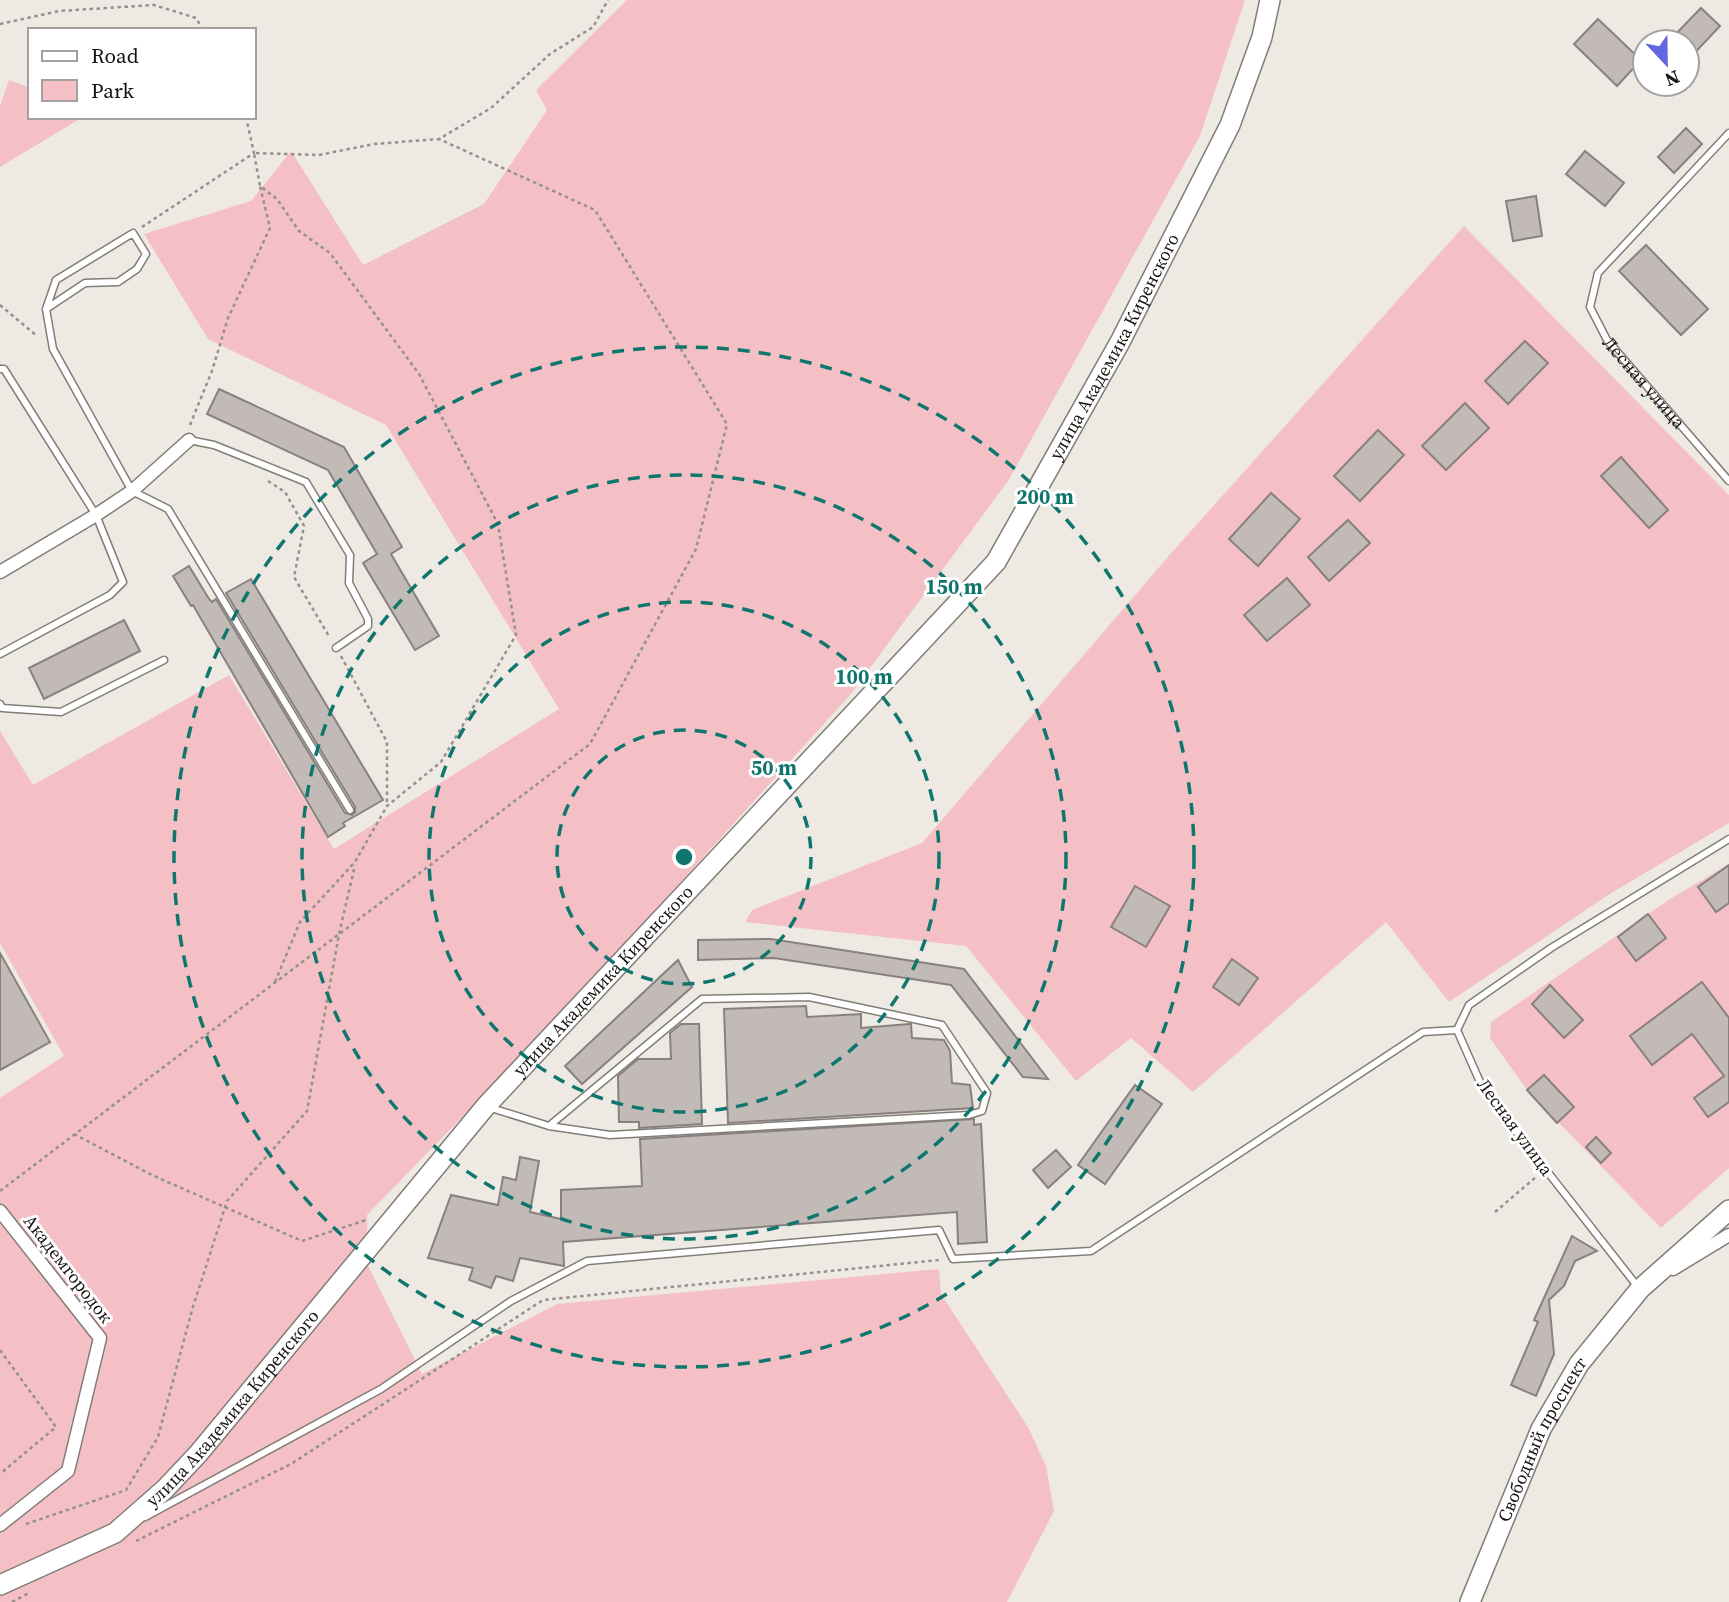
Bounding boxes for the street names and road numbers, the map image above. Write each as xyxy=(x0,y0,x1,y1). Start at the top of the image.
street label: улица Академика Киренского xyxy=(1043,229,1185,464)
street label: Лесная улица xyxy=(1597,330,1692,435)
street label: улица Академика Киренского xyxy=(507,880,699,1082)
street label: Лесная улица xyxy=(1471,1073,1560,1181)
street label: Академгородок xyxy=(18,1209,119,1328)
street label: улица Академика Киренского xyxy=(140,1304,325,1512)
street label: Свободный проспект xyxy=(1491,1351,1592,1525)

